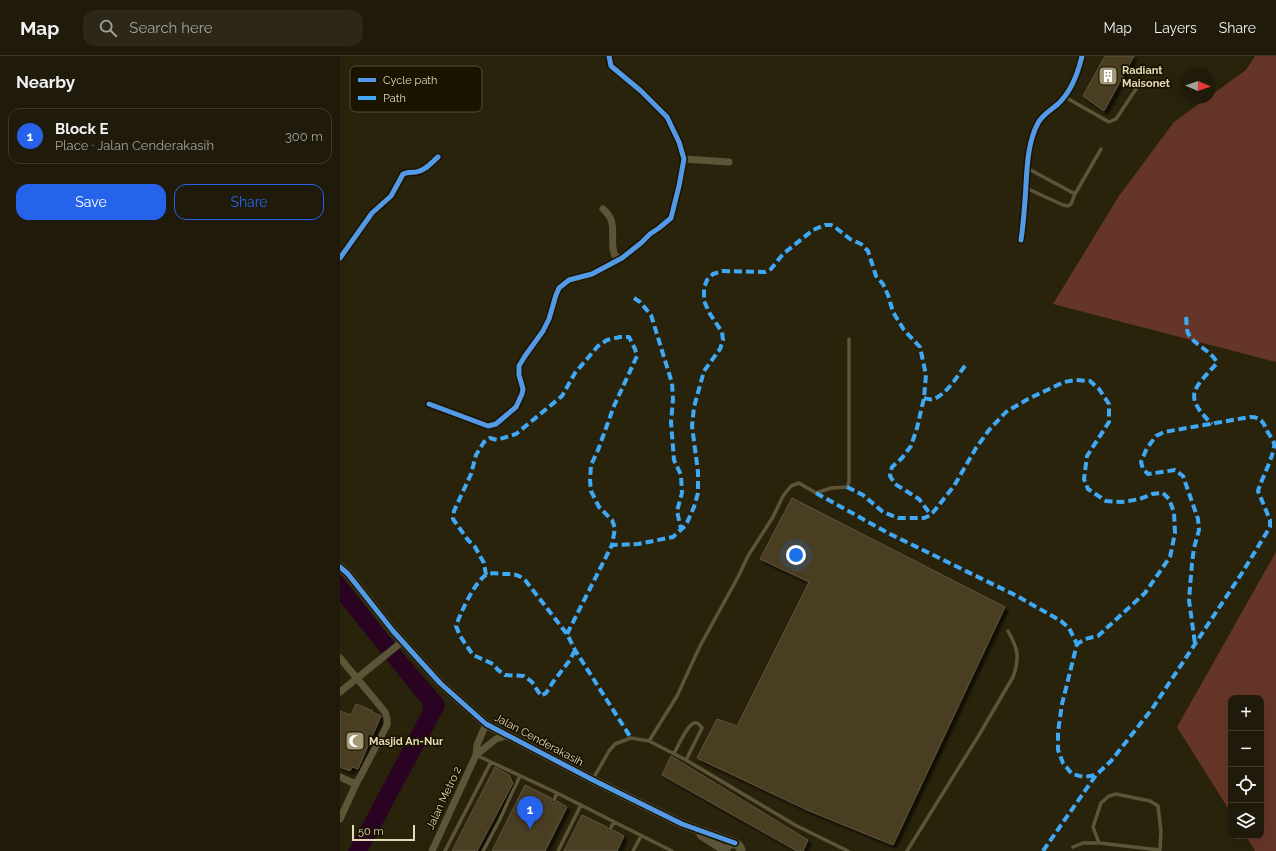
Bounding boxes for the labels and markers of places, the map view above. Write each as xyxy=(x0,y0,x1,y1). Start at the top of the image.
place label: Radiant Maisonet xyxy=(1122,64,1171,90)
building icon: Radiant Maisonet xyxy=(1097,65,1119,87)
mosque icon: Masjid An-Nur xyxy=(344,730,366,752)
place label: Masjid An-Nur xyxy=(369,735,444,748)
pin: 1 xyxy=(517,796,543,829)

